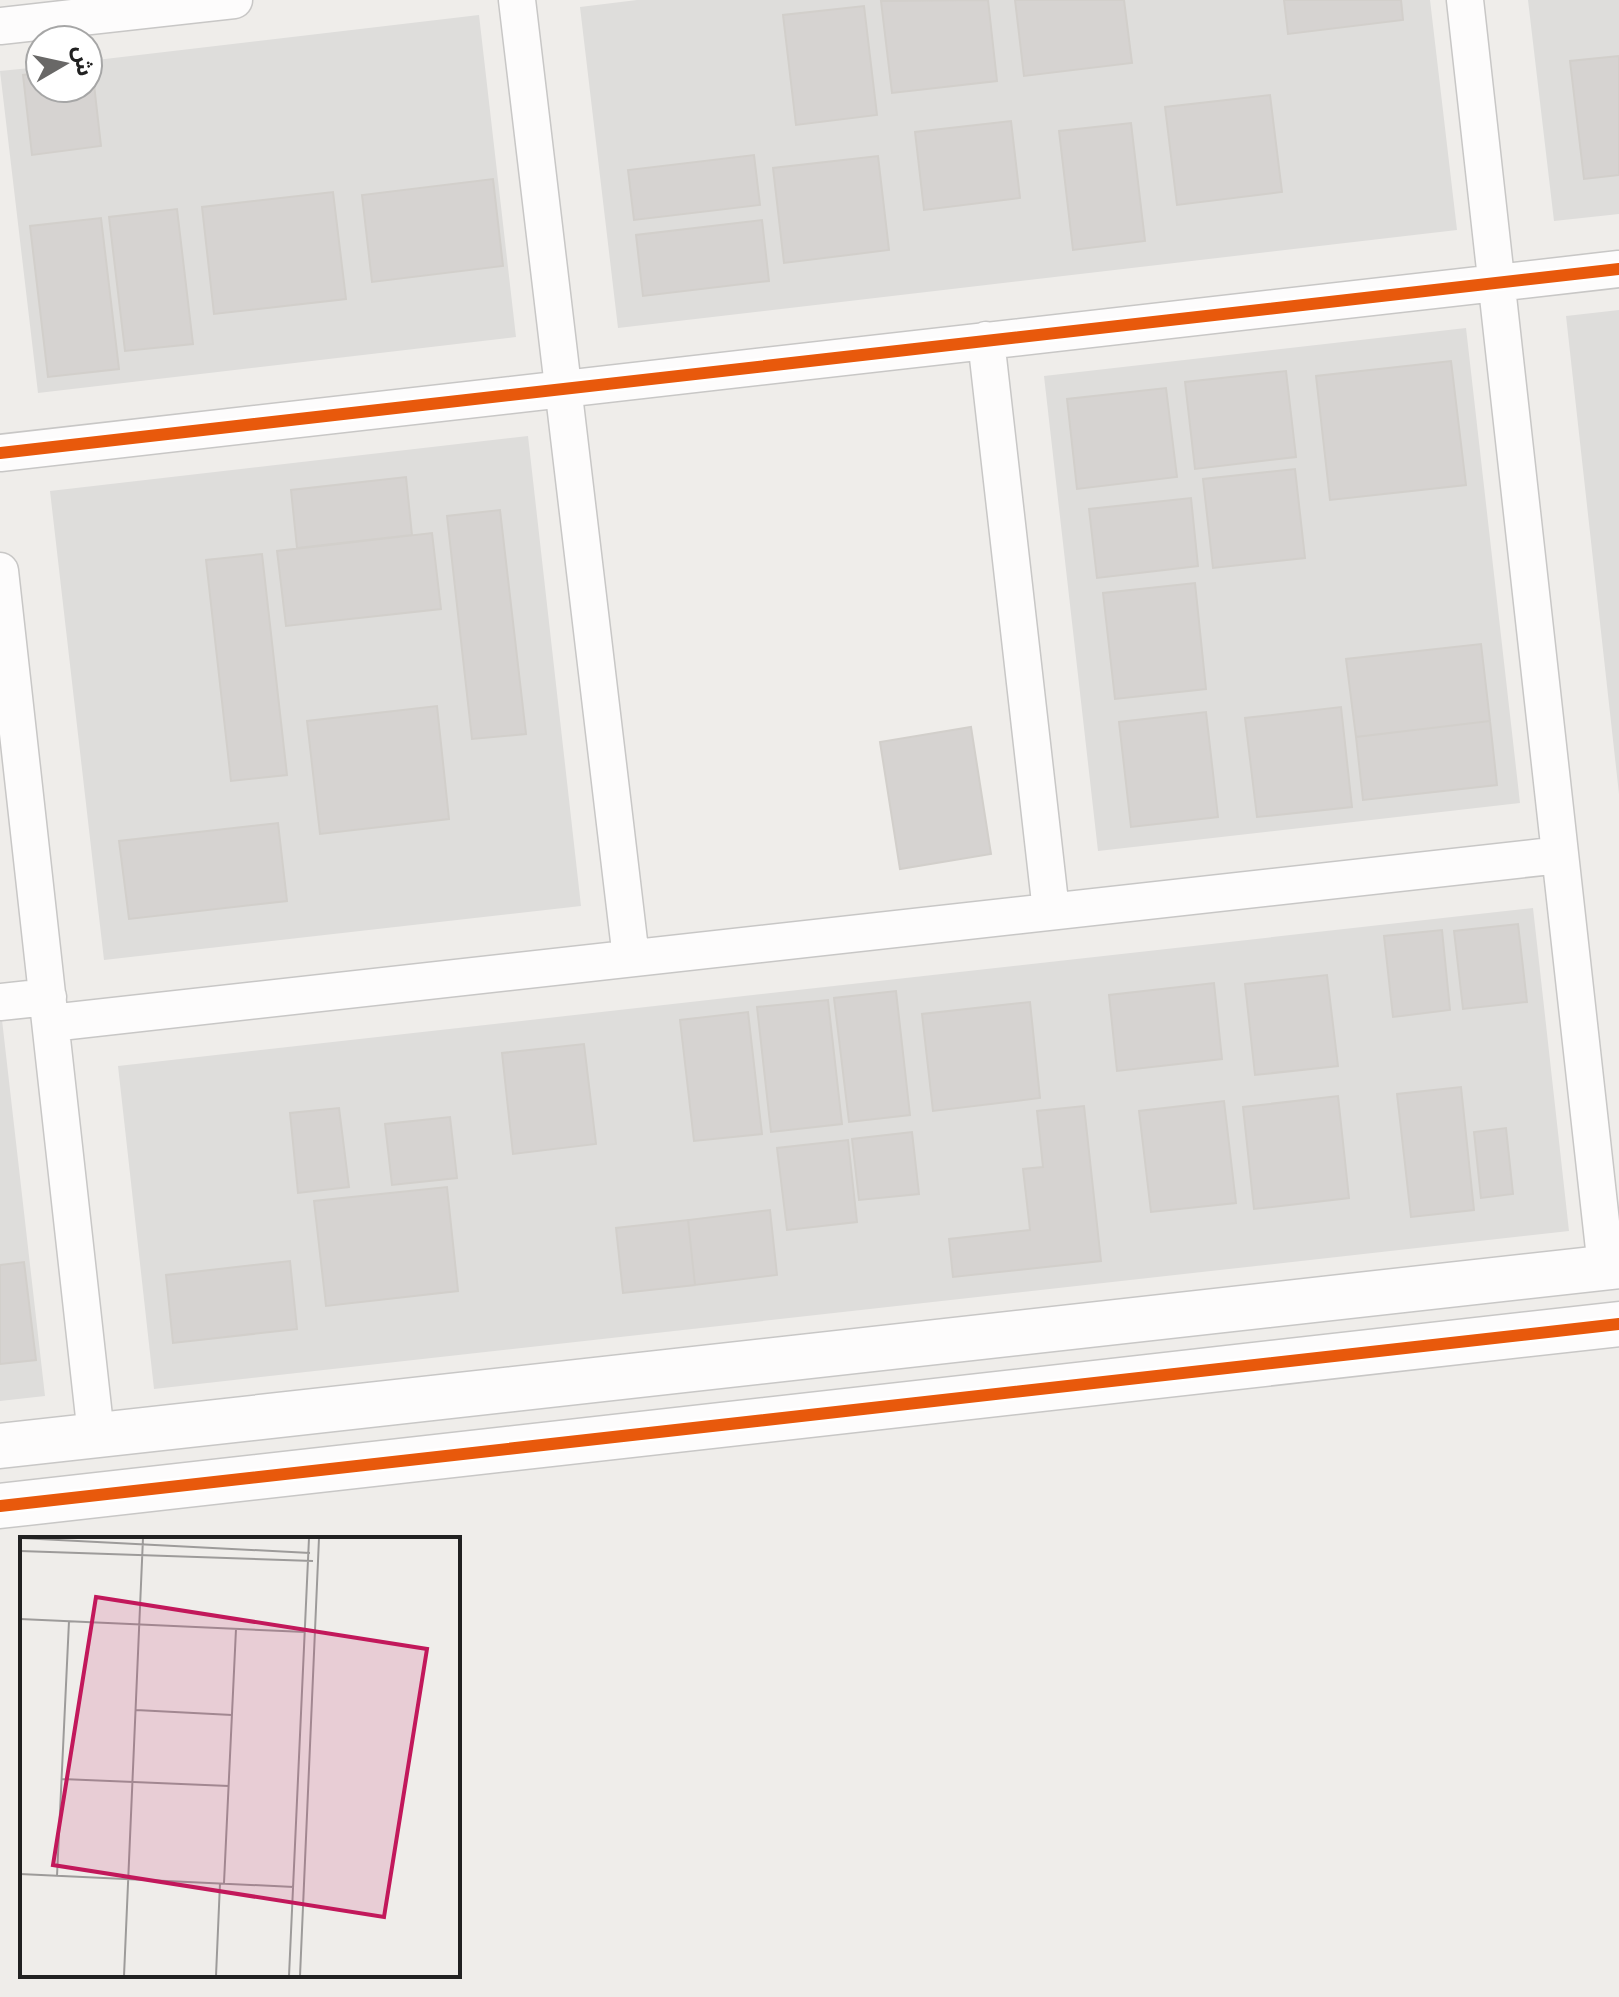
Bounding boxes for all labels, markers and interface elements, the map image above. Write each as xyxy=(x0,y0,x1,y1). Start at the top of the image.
north arrow xyxy=(24,24,104,104)
text: ش xyxy=(68,44,100,78)
inset map xyxy=(20,1537,460,1977)

